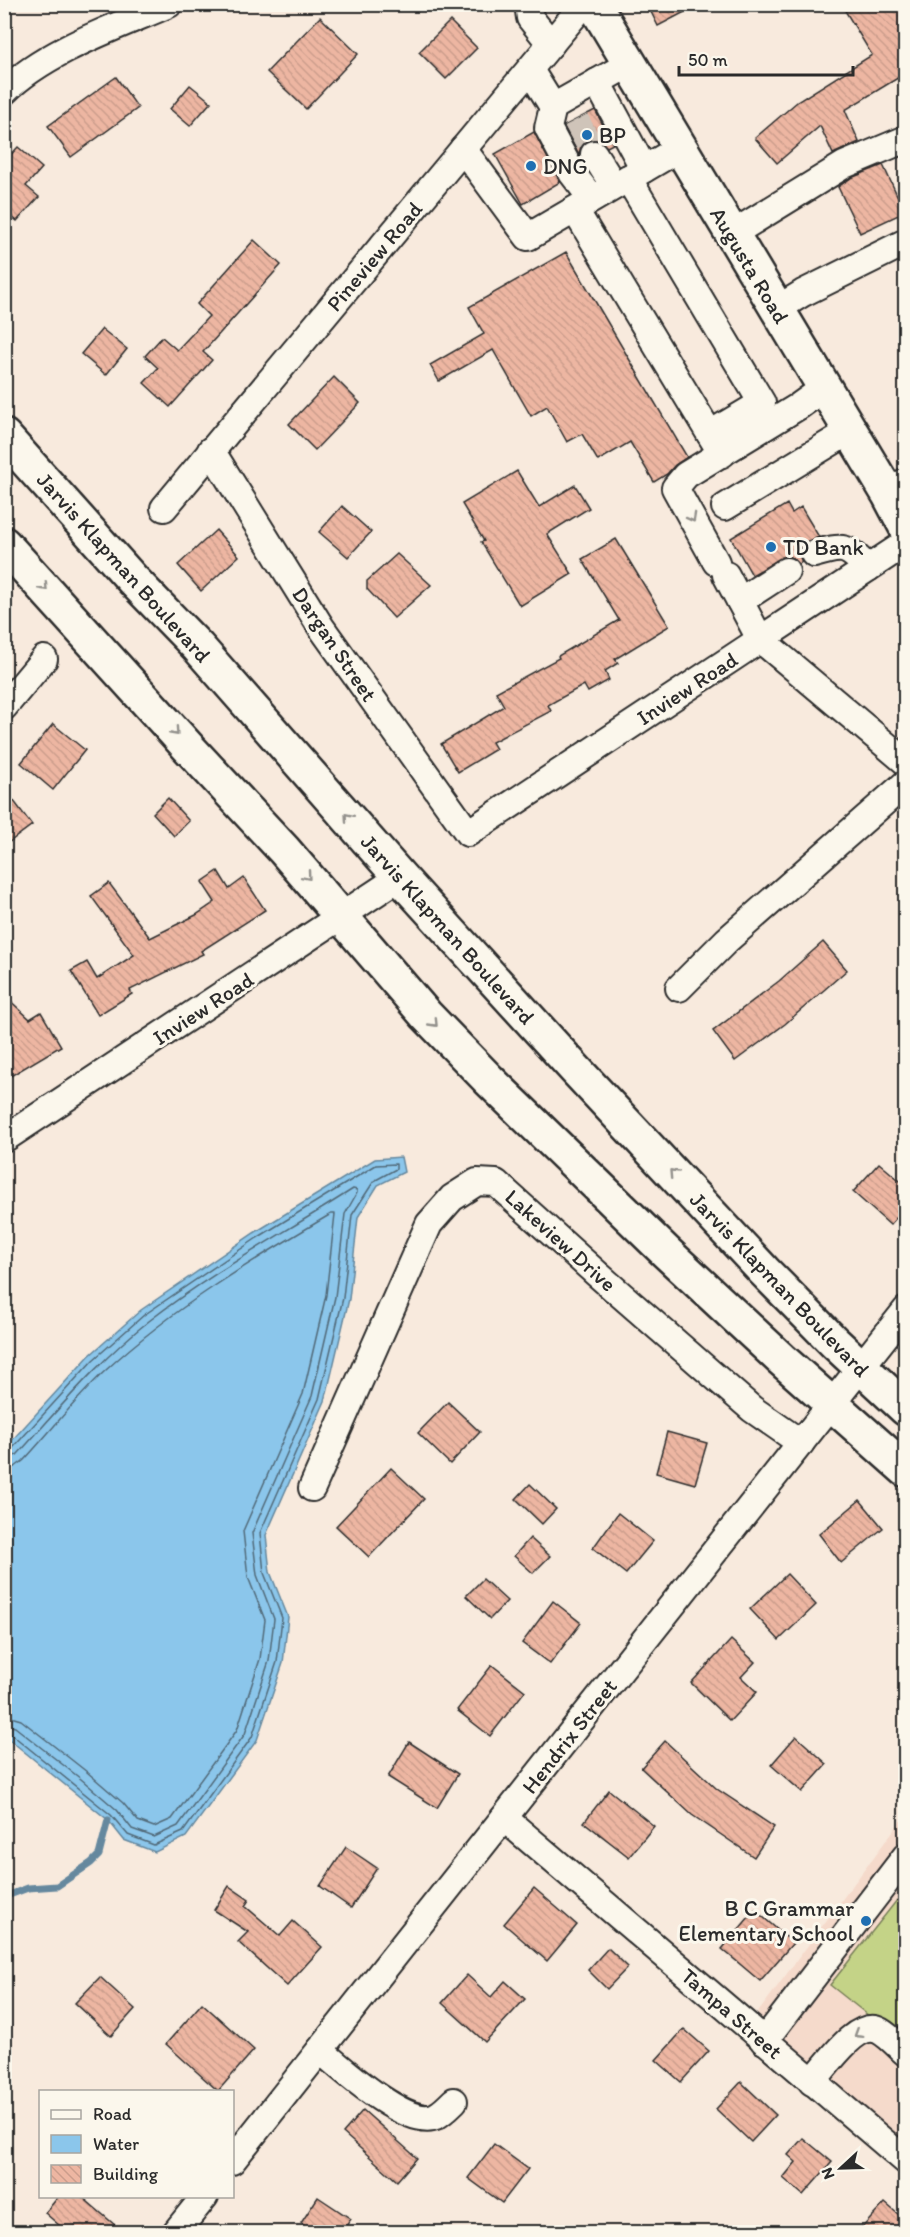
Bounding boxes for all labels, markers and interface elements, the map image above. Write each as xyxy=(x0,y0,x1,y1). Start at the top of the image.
scale bar xyxy=(679,39,853,77)
text: 50 m xyxy=(688,49,728,71)
place label: BP xyxy=(599,122,626,149)
marker: BP xyxy=(580,128,594,142)
place label: DNG xyxy=(543,153,588,180)
marker: DNG xyxy=(524,159,538,173)
street label: Pineview Road xyxy=(321,196,428,317)
street label: Augusta Road xyxy=(704,202,795,328)
street label: Jarvis Klapman Boulevard xyxy=(31,467,216,668)
one-way arrow xyxy=(685,512,696,522)
place label: TD Bank xyxy=(783,534,864,561)
marker: TD Bank xyxy=(764,540,778,554)
one-way arrow xyxy=(37,581,48,591)
street label: Dargan Street xyxy=(286,582,383,707)
street label: Inview Road xyxy=(632,646,743,731)
one-way arrow xyxy=(168,725,179,736)
one-way arrow xyxy=(344,813,355,824)
street label: Jarvis Klapman Boulevard xyxy=(355,829,540,1030)
one-way arrow xyxy=(300,869,311,879)
street label: Inview Road xyxy=(148,966,259,1051)
one-way arrow xyxy=(427,1017,438,1027)
one-way arrow xyxy=(669,1170,680,1180)
street label: Lakeview Drive xyxy=(499,1183,622,1297)
street label: Jarvis Klapman Boulevard xyxy=(684,1186,875,1383)
street label: Hendrix Street xyxy=(516,1673,623,1799)
place label: B C Grammar Elementary School xyxy=(679,1895,854,1947)
marker: B C Grammar Elementary School xyxy=(859,1914,873,1928)
street label: Tampa Street xyxy=(675,1962,788,2065)
one-way arrow xyxy=(853,2027,864,2038)
legend xyxy=(39,2090,234,2198)
text: Road xyxy=(93,2103,132,2125)
text: Water xyxy=(93,2133,139,2155)
north arrow xyxy=(811,2138,871,2198)
text: Building xyxy=(93,2163,159,2185)
text: N xyxy=(817,2165,838,2182)

